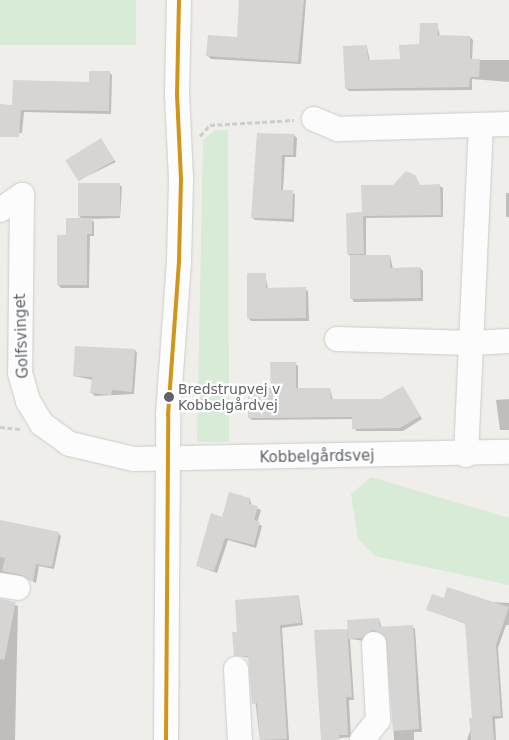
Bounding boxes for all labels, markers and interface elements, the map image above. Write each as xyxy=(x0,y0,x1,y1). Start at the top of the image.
street label: Golfsvinget xyxy=(12,293,32,379)
place label: Bredstrupvej v Kobbelgårdvej xyxy=(178,381,280,414)
marker: Bredstrupvej v Kobbelgårdvej xyxy=(164,392,174,402)
street label: Kobbelgårdsvej xyxy=(259,447,375,467)

